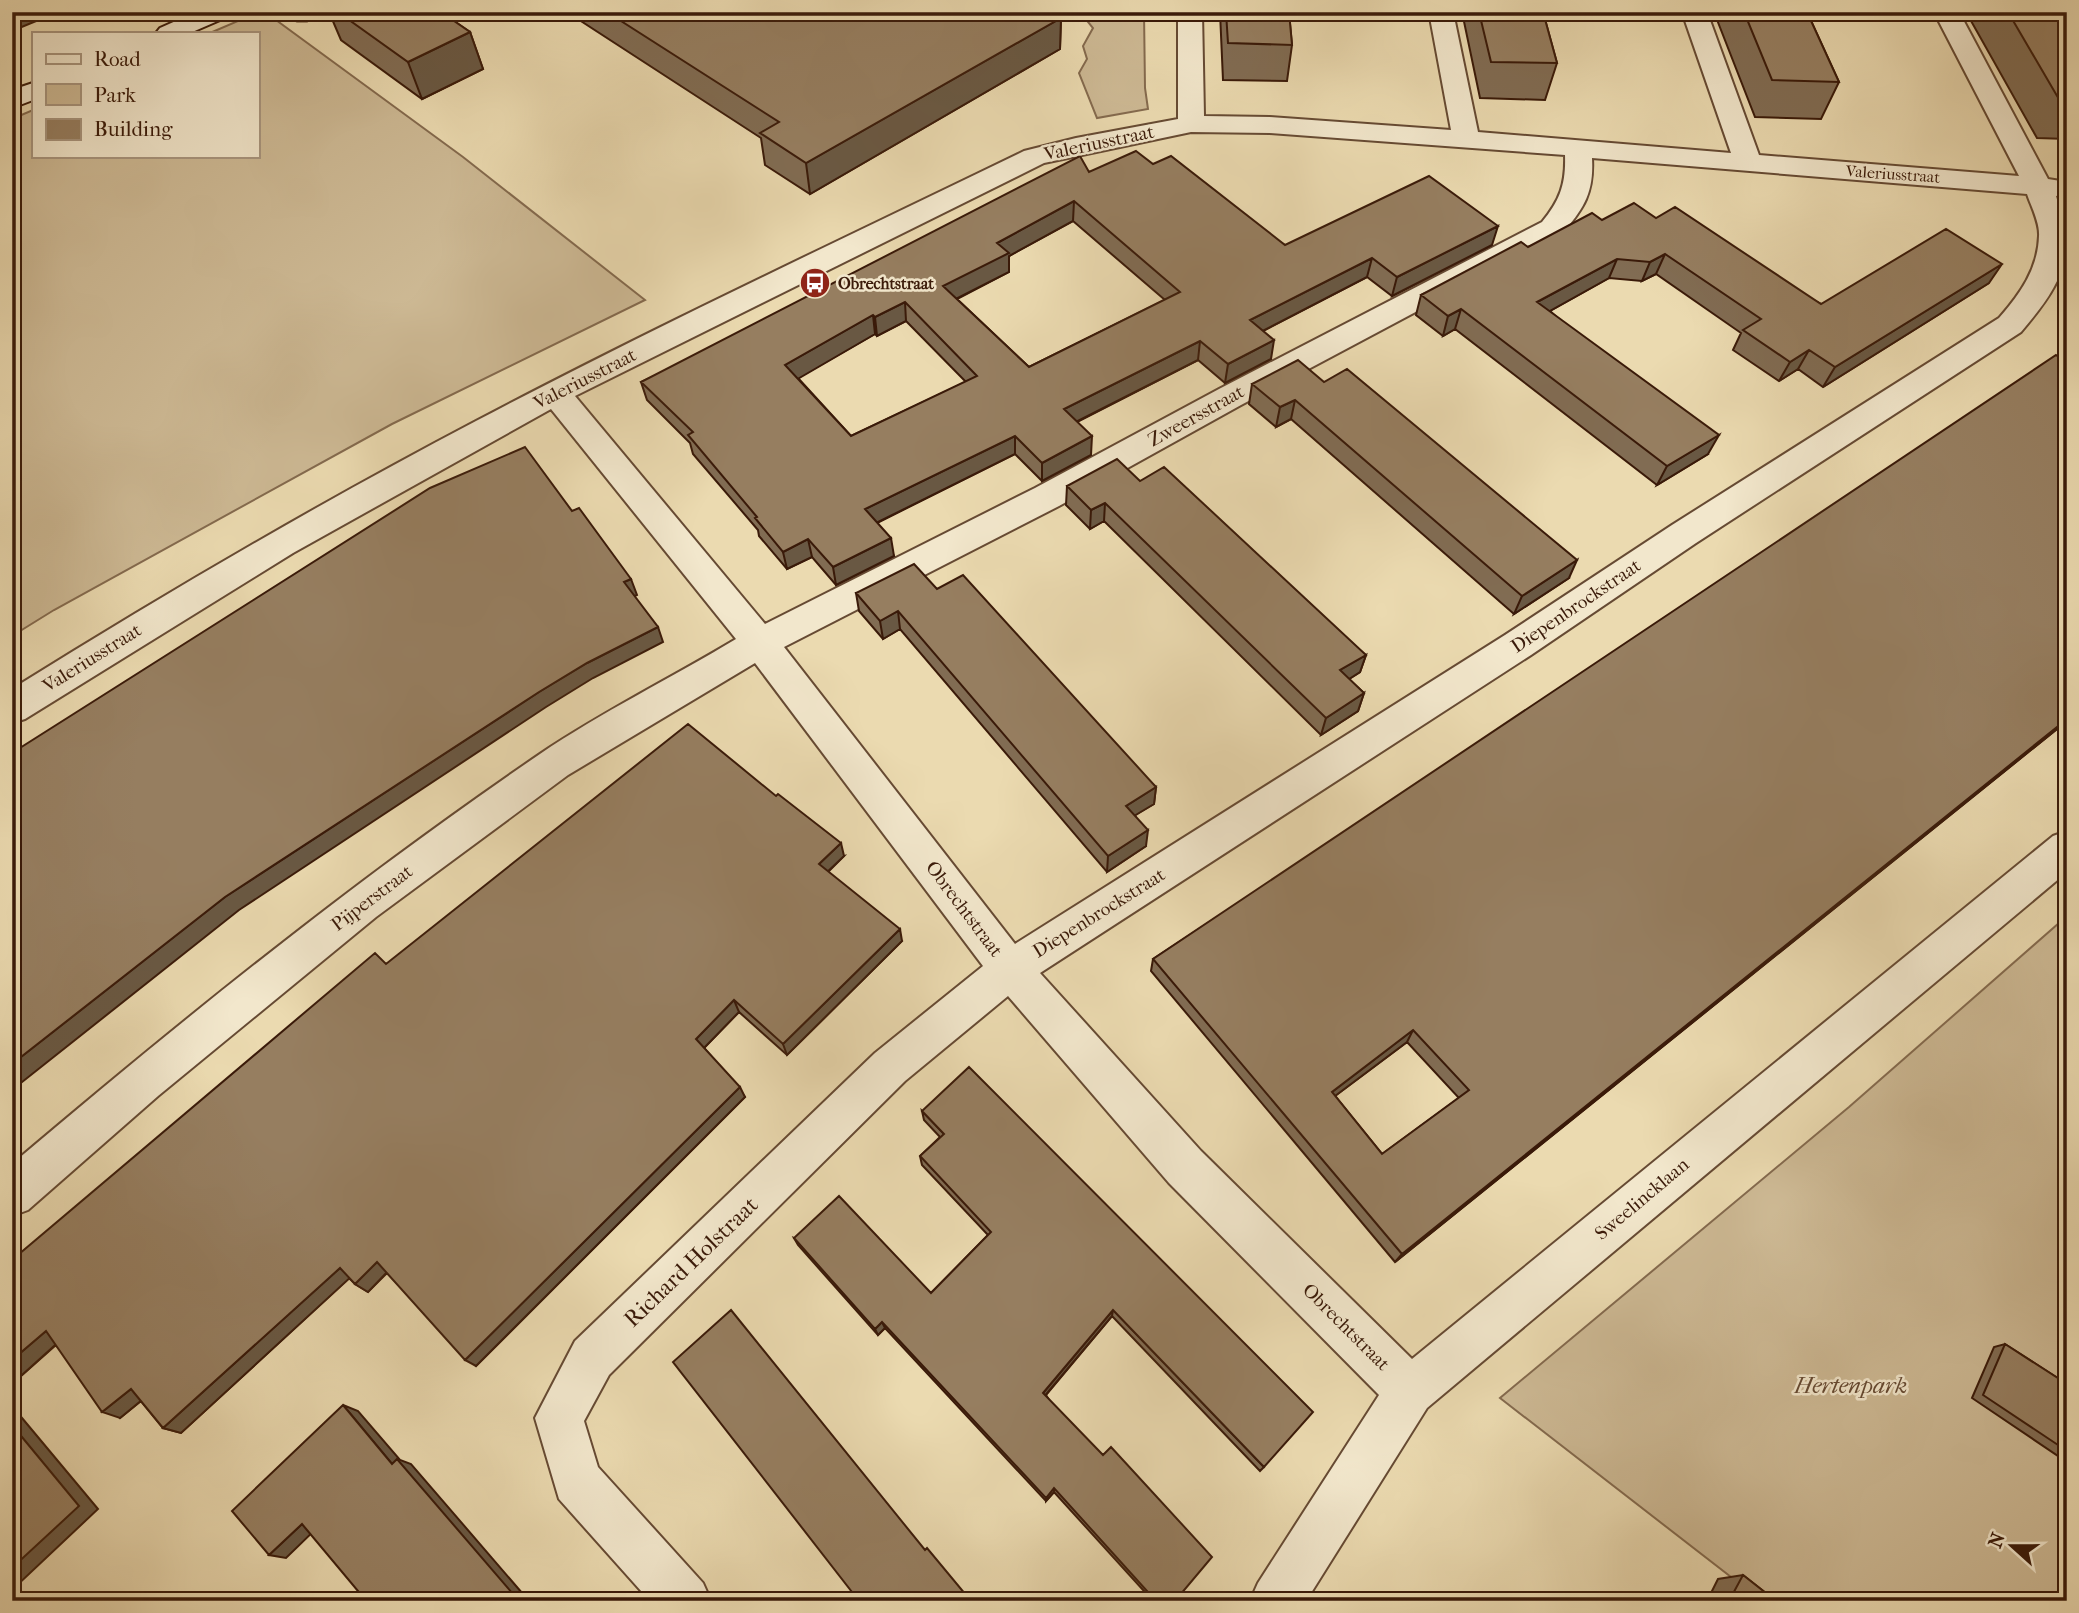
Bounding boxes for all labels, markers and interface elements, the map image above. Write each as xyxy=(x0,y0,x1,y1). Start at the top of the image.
legend xyxy=(32,32,259,158)
text: Road xyxy=(94,47,141,71)
text: Park xyxy=(94,83,136,107)
text: Building xyxy=(94,117,173,141)
street label: Valeriusstraat xyxy=(1041,121,1156,166)
street label: Valeriusstraat xyxy=(1844,161,1941,187)
bus stop icon: Obrechtstraat xyxy=(798,266,832,300)
place label: Obrechtstraat xyxy=(838,274,934,293)
street label: Valeriusstraat xyxy=(529,344,640,415)
street label: Zweersstraat xyxy=(1144,380,1248,451)
street label: Diepenbrockstraat xyxy=(1507,554,1645,658)
street label: Valeriusstraat xyxy=(38,619,146,698)
street label: Obrechtstraat xyxy=(921,857,1007,961)
street label: Pijperstraat xyxy=(327,860,417,936)
street label: Diepenbrockstraat xyxy=(1029,863,1169,963)
street label: Sweelincklaan xyxy=(1591,1153,1693,1245)
street label: Richard Holstraat xyxy=(618,1191,764,1333)
street label: Obrechtstraat xyxy=(1298,1279,1394,1375)
park label: Hertenpark xyxy=(1794,1372,1907,1399)
north arrow xyxy=(1978,1512,2048,1582)
text: N xyxy=(1984,1529,2010,1551)

